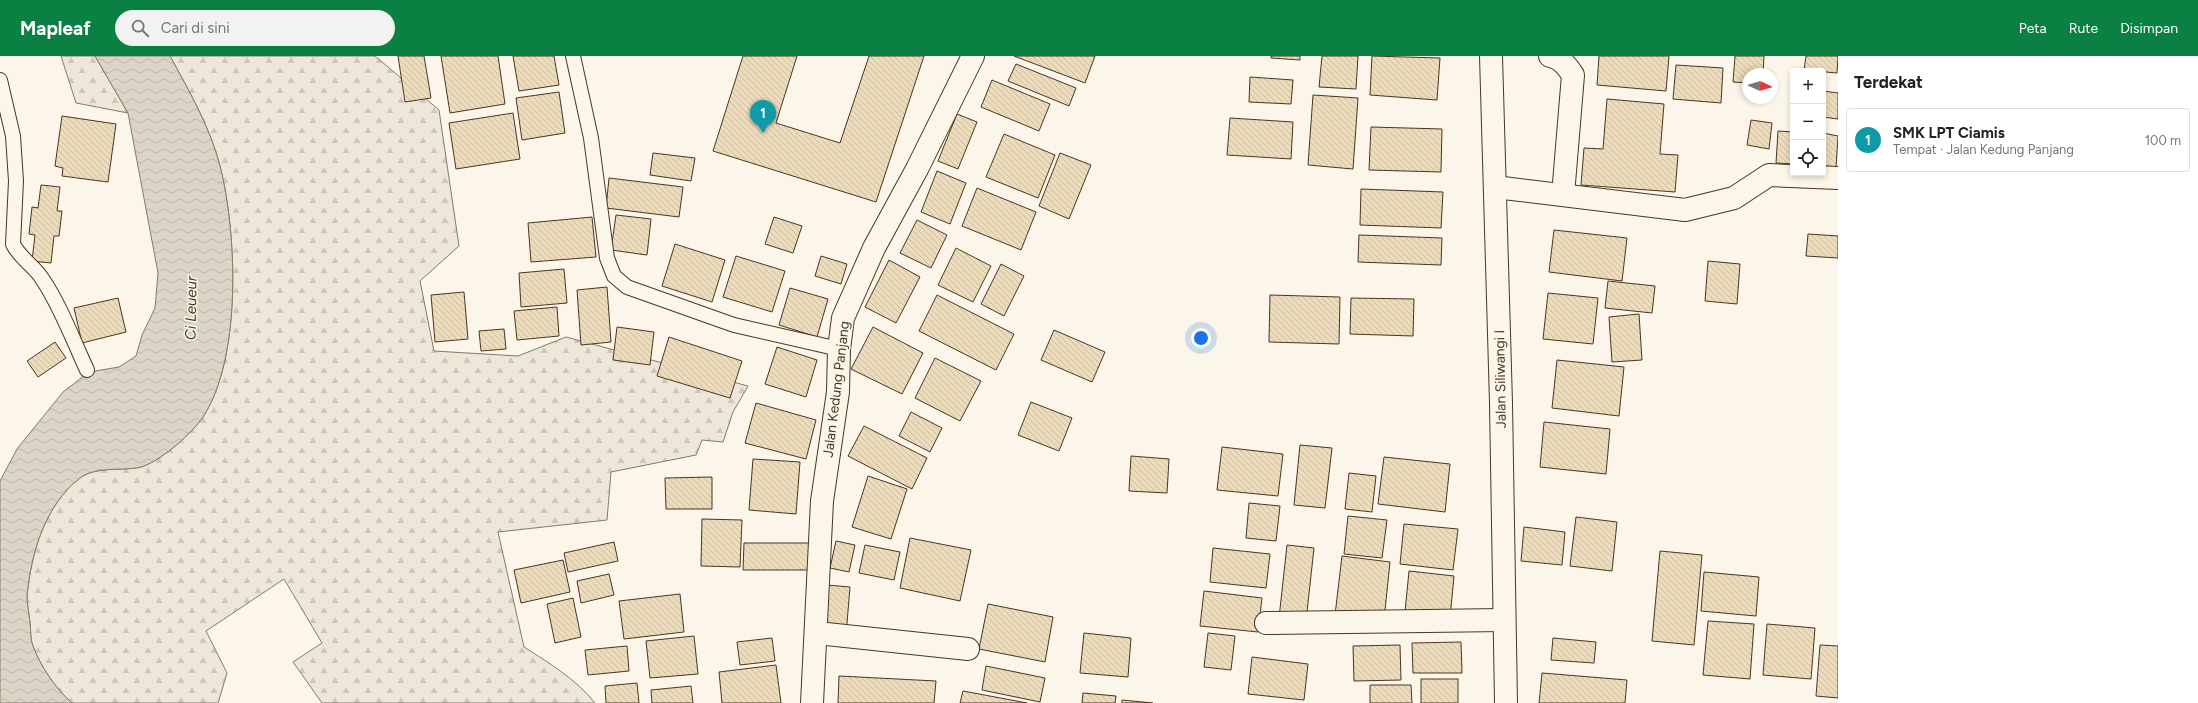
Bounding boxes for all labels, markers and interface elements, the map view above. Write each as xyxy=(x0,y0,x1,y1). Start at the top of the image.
search box xyxy=(115,10,395,46)
text: Mapleaf xyxy=(20,17,91,40)
icon: search xyxy=(129,17,151,39)
text: Cari di sini xyxy=(161,19,230,37)
text: Peta xyxy=(2019,20,2047,37)
text: Rute xyxy=(2069,20,2098,37)
text: Disimpan xyxy=(2120,20,2178,37)
north arrow xyxy=(1742,68,1778,104)
map controls xyxy=(1790,68,1826,176)
button: + xyxy=(1790,68,1826,104)
text: Terdekat xyxy=(1854,72,1923,92)
pin: 1 xyxy=(750,100,776,133)
button: − xyxy=(1790,104,1826,140)
text: SMK LPT Ciamis xyxy=(1893,124,2005,142)
text: 1 xyxy=(1865,133,1871,148)
text: 100 m xyxy=(2145,133,2181,148)
button: locate xyxy=(1790,140,1826,176)
text: Tempat · Jalan Kedung Panjang xyxy=(1893,142,2074,157)
water label: Ci Leueur xyxy=(181,275,201,340)
street label: Jalan Kedung Panjang xyxy=(820,320,853,458)
your location xyxy=(1191,328,1211,348)
street label: Jalan Siliwangi I xyxy=(1491,330,1510,428)

